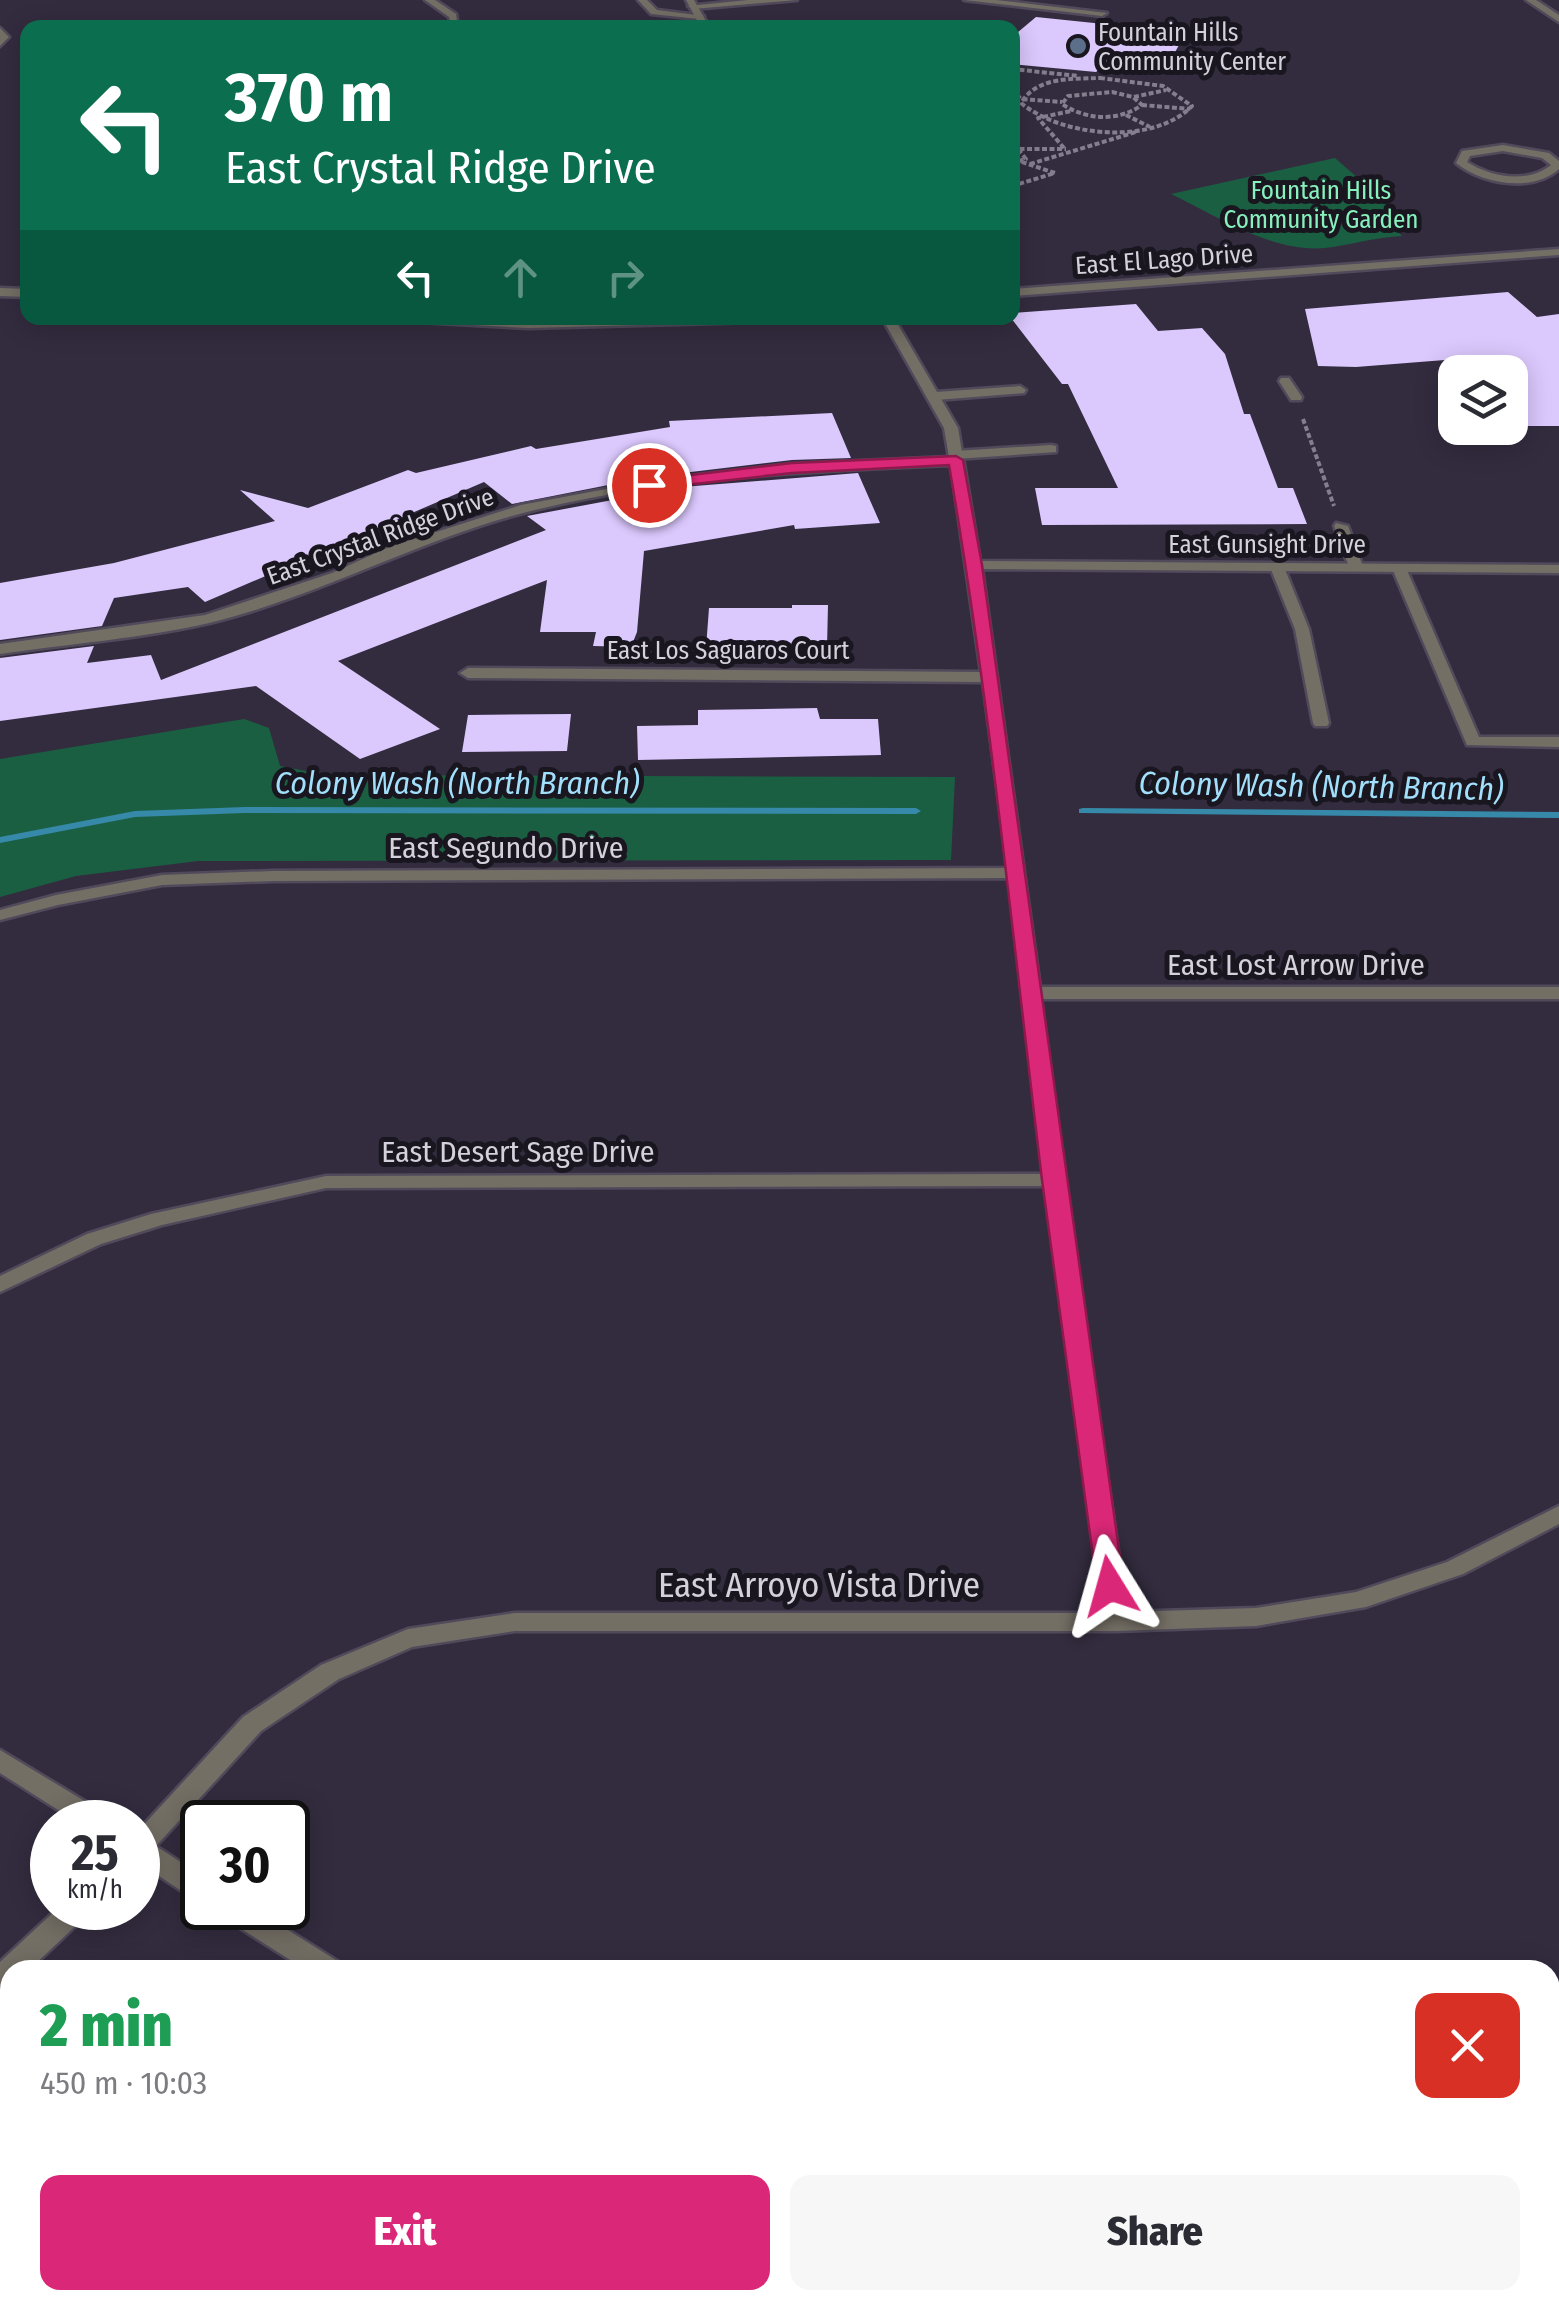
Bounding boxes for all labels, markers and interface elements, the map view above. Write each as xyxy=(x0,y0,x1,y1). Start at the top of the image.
place label: Fountain Hills Community Center xyxy=(1098,18,1286,77)
marker: Fountain Hills Community Center xyxy=(1067,35,1089,57)
text: 370 m xyxy=(225,56,393,140)
icon: left xyxy=(60,60,190,190)
text: East Crystal Ridge Drive xyxy=(225,141,656,195)
park label: Fountain Hills Community Garden xyxy=(1223,176,1419,235)
street label: East El Lago Drive xyxy=(1074,239,1254,281)
icon: left xyxy=(388,250,443,305)
icon: ahead xyxy=(493,250,548,305)
icon: right xyxy=(598,250,653,305)
map controls xyxy=(1438,355,1528,445)
button: layers xyxy=(1438,355,1528,445)
pin xyxy=(607,443,692,528)
icon: arrive xyxy=(622,458,677,513)
street label: East Crystal Ridge Drive xyxy=(263,482,498,592)
street label: East Gunsight Drive xyxy=(1168,530,1366,560)
street label: East Los Saguaros Court xyxy=(607,636,850,666)
water label: Colony Wash (North Branch) xyxy=(275,764,639,802)
water label: Colony Wash (North Branch) xyxy=(1138,764,1504,808)
street label: East Segundo Drive xyxy=(388,830,624,866)
street label: East Lost Arrow Drive xyxy=(1167,947,1425,983)
street label: East Desert Sage Drive xyxy=(381,1134,655,1170)
position arrow xyxy=(1058,1534,1162,1638)
street label: East Arroyo Vista Drive xyxy=(658,1564,980,1606)
speed limit sign: 30 xyxy=(180,1800,310,1930)
text: 25 xyxy=(71,1823,119,1883)
text: km/h xyxy=(67,1875,123,1905)
text: 2 min xyxy=(40,1990,173,2062)
button: close xyxy=(1415,1993,1520,2098)
text: 450 m · 10:03 xyxy=(40,2064,207,2102)
button: Exit xyxy=(40,2175,770,2290)
button: Share xyxy=(790,2175,1520,2290)

